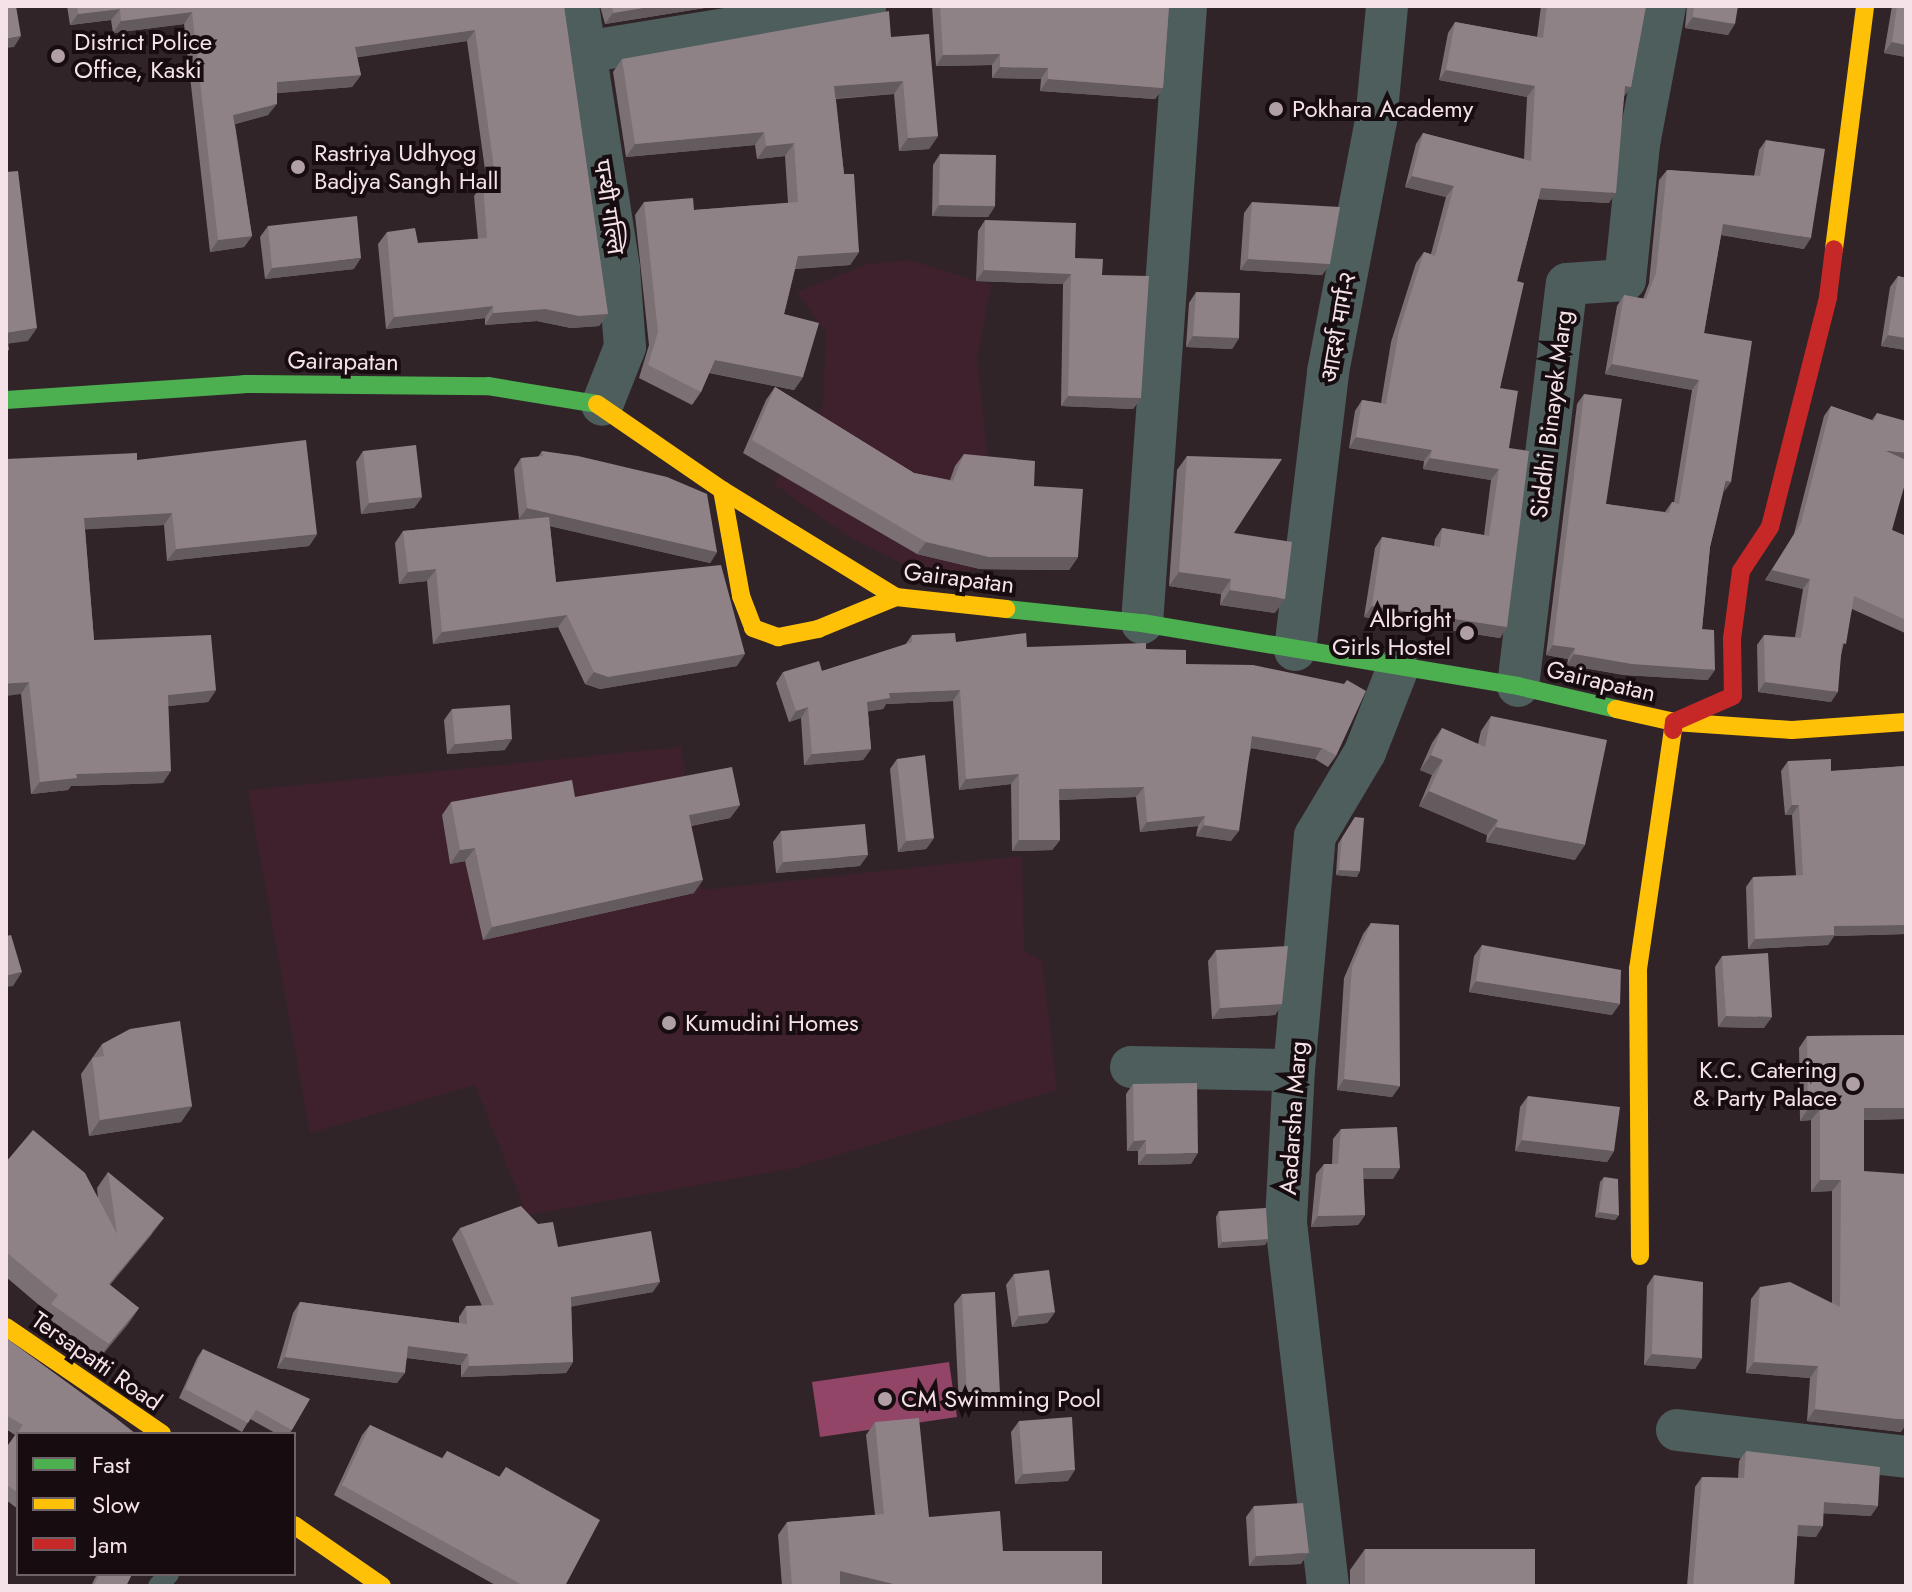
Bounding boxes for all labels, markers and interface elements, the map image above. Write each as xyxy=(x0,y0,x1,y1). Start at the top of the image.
place label: District Police Office, Kaski xyxy=(74,28,212,84)
marker: District Police Office, Kaski xyxy=(49,47,67,65)
place label: Pokhara Academy xyxy=(1292,95,1473,123)
marker: Pokhara Academy xyxy=(1267,100,1285,118)
place label: Rastriya Udhyog Badjya Sangh Hall xyxy=(314,139,498,195)
marker: Rastriya Udhyog Badjya Sangh Hall xyxy=(289,158,307,176)
street label: पन्थी गल्लि xyxy=(587,158,631,256)
street label: आदर्श मार्ग-२ xyxy=(1314,269,1362,385)
street label: Siddhi Binayek Marg xyxy=(1524,308,1578,520)
street label: Gairapatan xyxy=(287,346,399,376)
street label: Gairapatan xyxy=(902,557,1016,599)
place label: Albright Girls Hostel xyxy=(1332,605,1451,661)
marker: Albright Girls Hostel xyxy=(1458,624,1476,642)
street label: Gairapatan xyxy=(1544,654,1658,708)
place label: Kumudini Homes xyxy=(685,1009,859,1037)
marker: Kumudini Homes xyxy=(660,1014,678,1032)
street label: Aadarsha Marg xyxy=(1273,1040,1313,1196)
place label: K.C. Catering & Party Palace xyxy=(1693,1056,1837,1112)
marker: K.C. Catering & Party Palace xyxy=(1844,1075,1862,1093)
street label: Tersapatti Road xyxy=(26,1305,168,1417)
place label: CM Swimming Pool xyxy=(901,1385,1101,1413)
marker: CM Swimming Pool xyxy=(876,1390,894,1408)
legend xyxy=(16,1432,296,1576)
text: Fast xyxy=(92,1447,130,1482)
text: Slow xyxy=(92,1487,140,1522)
text: Jam xyxy=(92,1527,128,1562)

